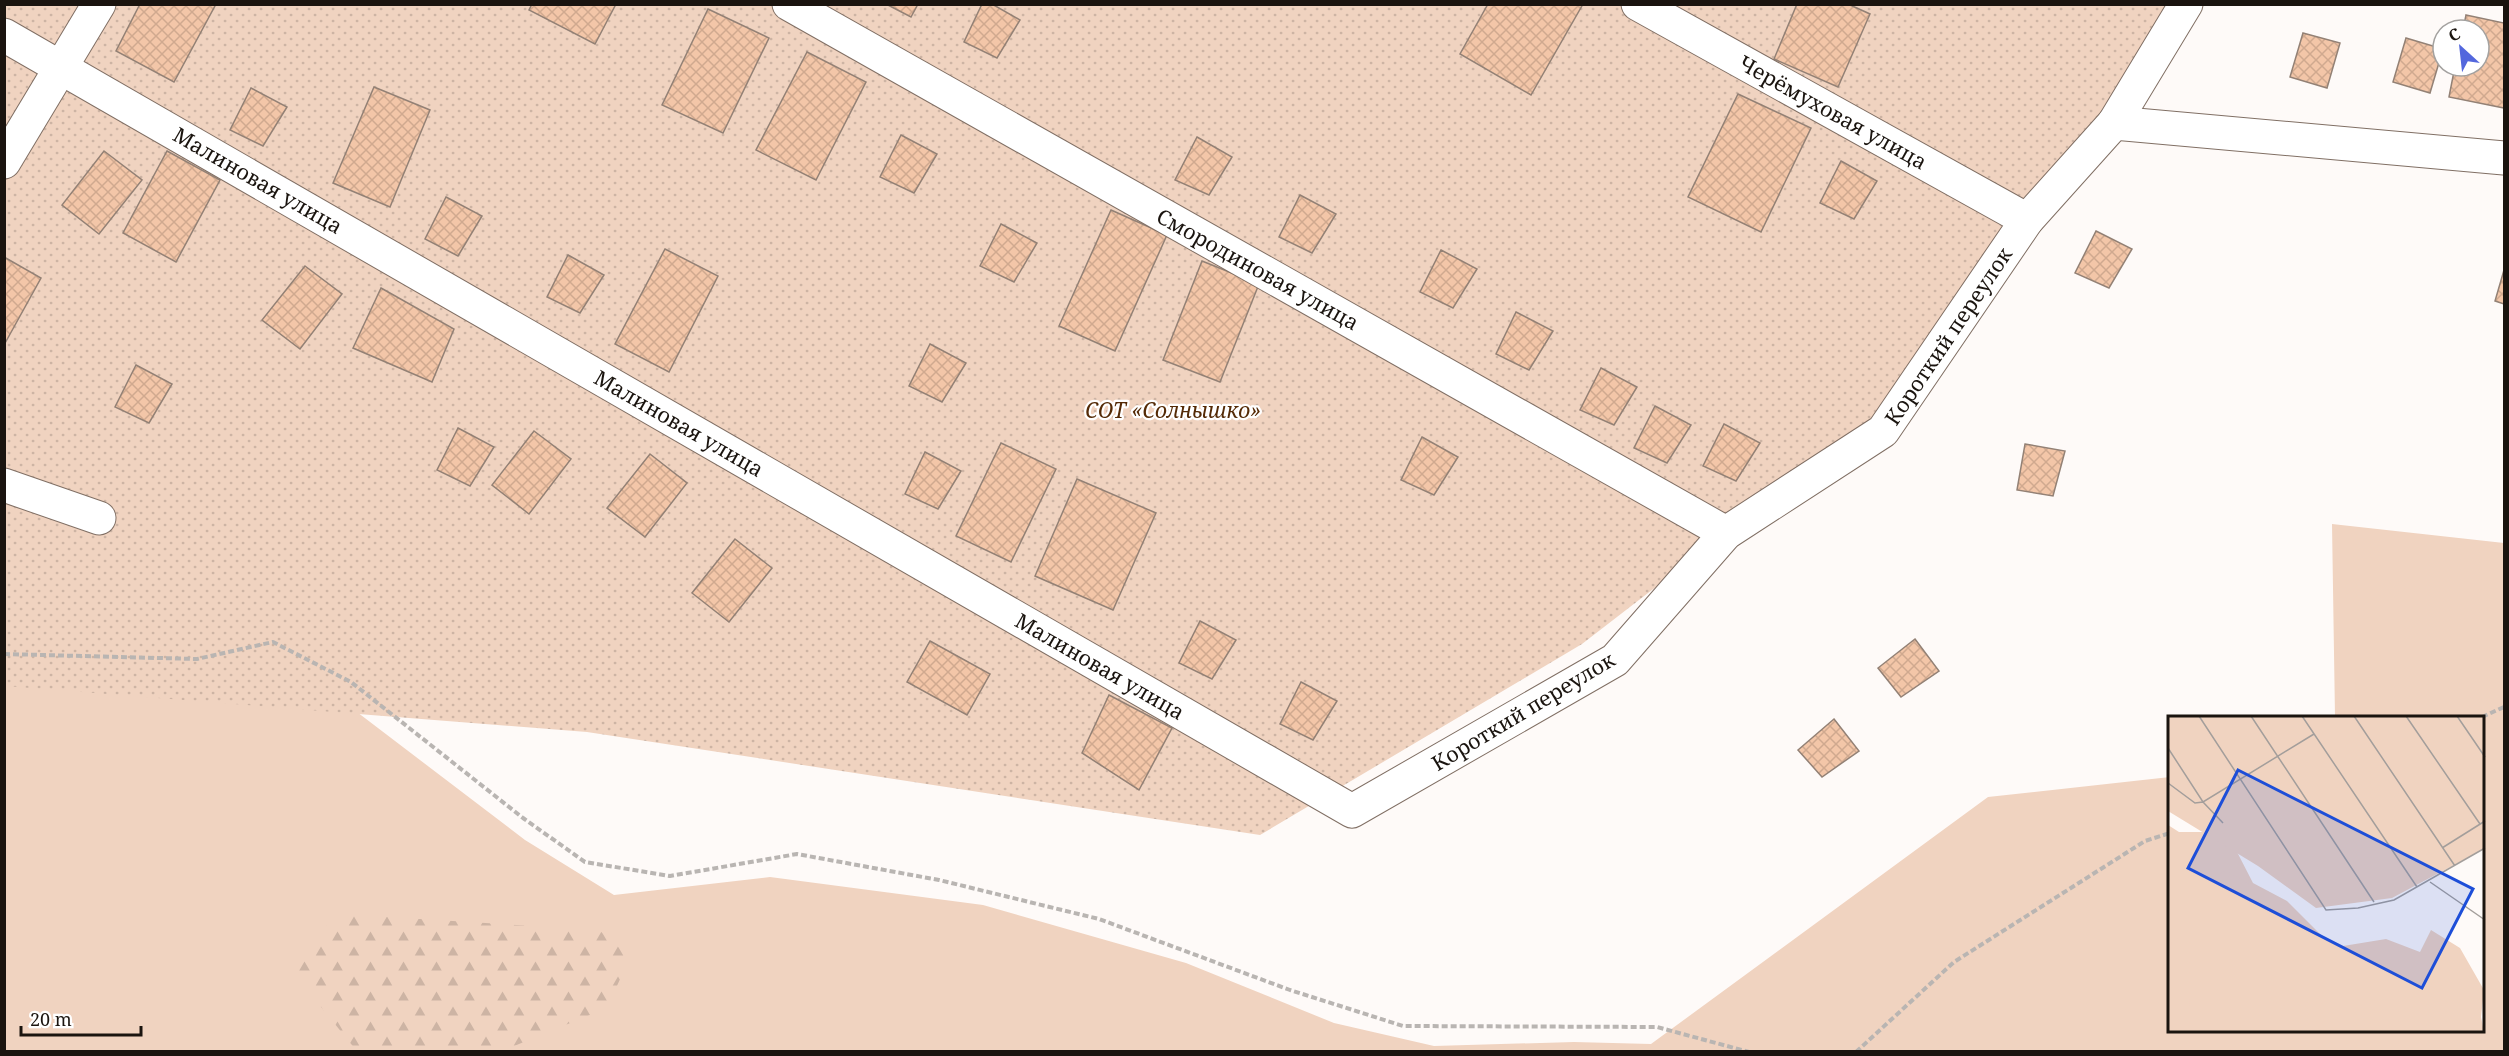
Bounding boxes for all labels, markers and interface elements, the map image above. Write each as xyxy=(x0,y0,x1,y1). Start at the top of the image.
north arrow xyxy=(2431,18,2491,78)
text: С xyxy=(2445,22,2464,47)
street label: Черёмуховая улица xyxy=(1734,49,1932,175)
street label: Малиновая улица xyxy=(168,120,348,240)
street label: Смородиновая улица xyxy=(1152,202,1364,336)
street label: Короткий переулок xyxy=(1878,241,2018,430)
street label: Малиновая улица xyxy=(589,363,769,483)
park label: СОТ «Солнышко» xyxy=(1085,396,1261,424)
street label: Малиновая улица xyxy=(1010,606,1190,726)
street label: Короткий переулок xyxy=(1426,645,1620,777)
inset map xyxy=(2168,716,2485,1032)
scale bar xyxy=(21,999,141,1037)
text: 20 m xyxy=(30,1007,72,1031)

